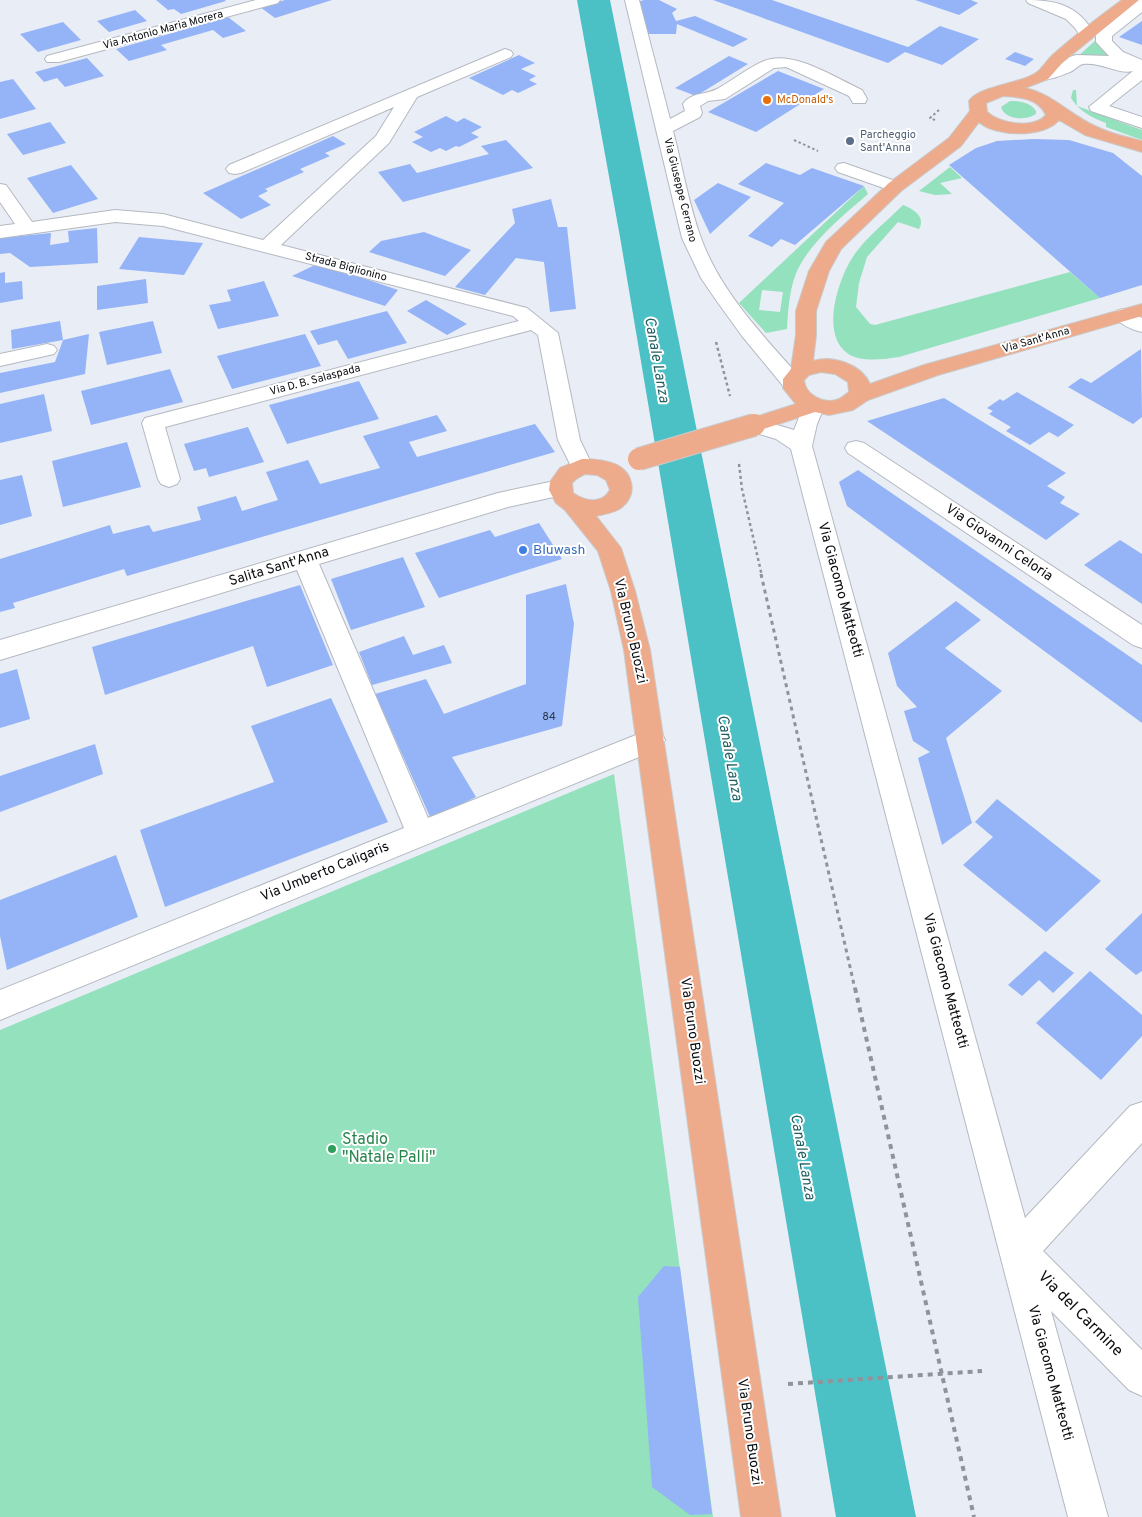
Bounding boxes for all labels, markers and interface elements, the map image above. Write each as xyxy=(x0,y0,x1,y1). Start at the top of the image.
street label: Via Antonio Maria Morera xyxy=(101,7,225,53)
place label: McDonald's xyxy=(777,93,833,107)
marker: McDonald's xyxy=(761,94,773,106)
place label: Parcheggio Sant'Anna xyxy=(860,128,916,155)
marker: Parcheggio Sant'Anna xyxy=(844,135,856,147)
street label: Via Giuseppe Cerrano xyxy=(660,136,700,244)
street label: Strada Biglionino xyxy=(304,249,388,285)
water label: Canale Lanza xyxy=(639,316,673,405)
street label: Via Sant'Anna xyxy=(1001,324,1071,356)
street label: Via D. B. Salaspada xyxy=(268,361,362,399)
street label: Via Giovanni Celoria xyxy=(942,501,1056,585)
street label: Via Giacomo Matteotti xyxy=(814,520,866,660)
place label: Bluwash xyxy=(533,542,585,559)
street label: Salita Sant'Anna xyxy=(227,544,331,590)
marker: Bluwash xyxy=(517,544,529,556)
street label: Via Bruno Buozzi xyxy=(610,577,650,685)
house number: 84 xyxy=(542,710,556,724)
water label: Canale Lanza xyxy=(712,714,746,803)
street label: Via Umberto Caligaris xyxy=(258,838,392,906)
street label: Via Giacomo Matteotti xyxy=(919,911,971,1051)
street label: Via Bruno Buozzi xyxy=(676,977,708,1085)
water label: Canale Lanza xyxy=(785,1113,819,1202)
place label: Stadio "Natale Palli" xyxy=(342,1130,435,1168)
marker: Stadio "Natale Palli" xyxy=(326,1143,338,1155)
street label: Via del Carmine xyxy=(1033,1267,1127,1361)
street label: Via Giacomo Matteotti xyxy=(1024,1303,1076,1443)
street label: Via Bruno Buozzi xyxy=(733,1378,765,1486)

